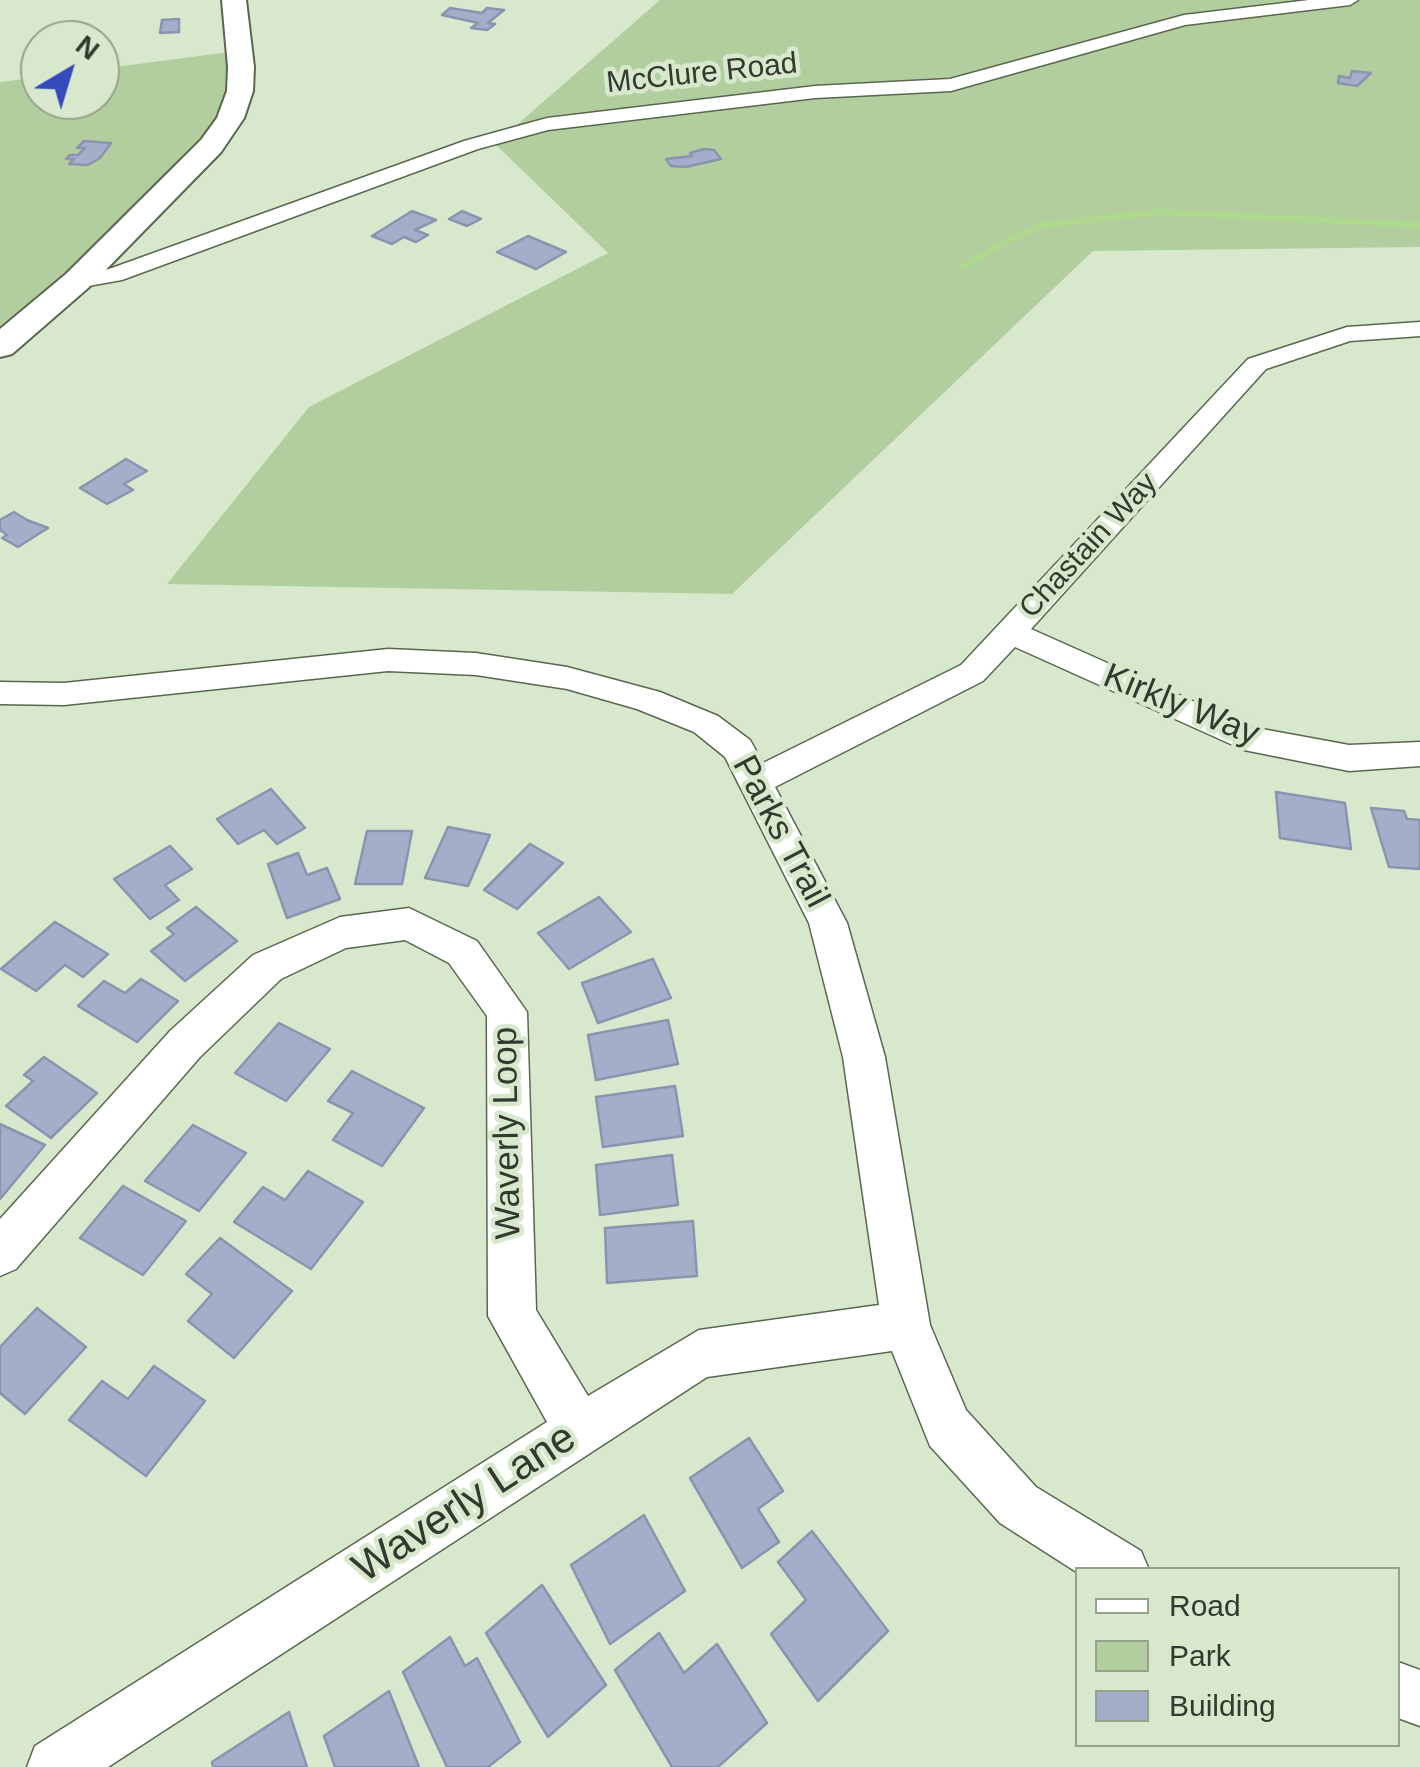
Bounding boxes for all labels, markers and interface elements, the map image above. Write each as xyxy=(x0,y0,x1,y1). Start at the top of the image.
north arrow xyxy=(20,20,120,120)
text: N xyxy=(70,29,105,66)
street label: McClure Road xyxy=(605,46,799,102)
street label: Chastain Way xyxy=(1013,466,1165,626)
street label: Kirkly Way xyxy=(1097,656,1265,756)
street label: Parks Trail xyxy=(723,749,837,915)
street label: Waverly Loop xyxy=(485,1026,531,1240)
street label: Waverly Lane xyxy=(344,1413,586,1595)
legend xyxy=(1075,1567,1400,1747)
text: Road xyxy=(1169,1589,1241,1622)
text: Park xyxy=(1169,1639,1231,1672)
text: Building xyxy=(1169,1689,1276,1722)

